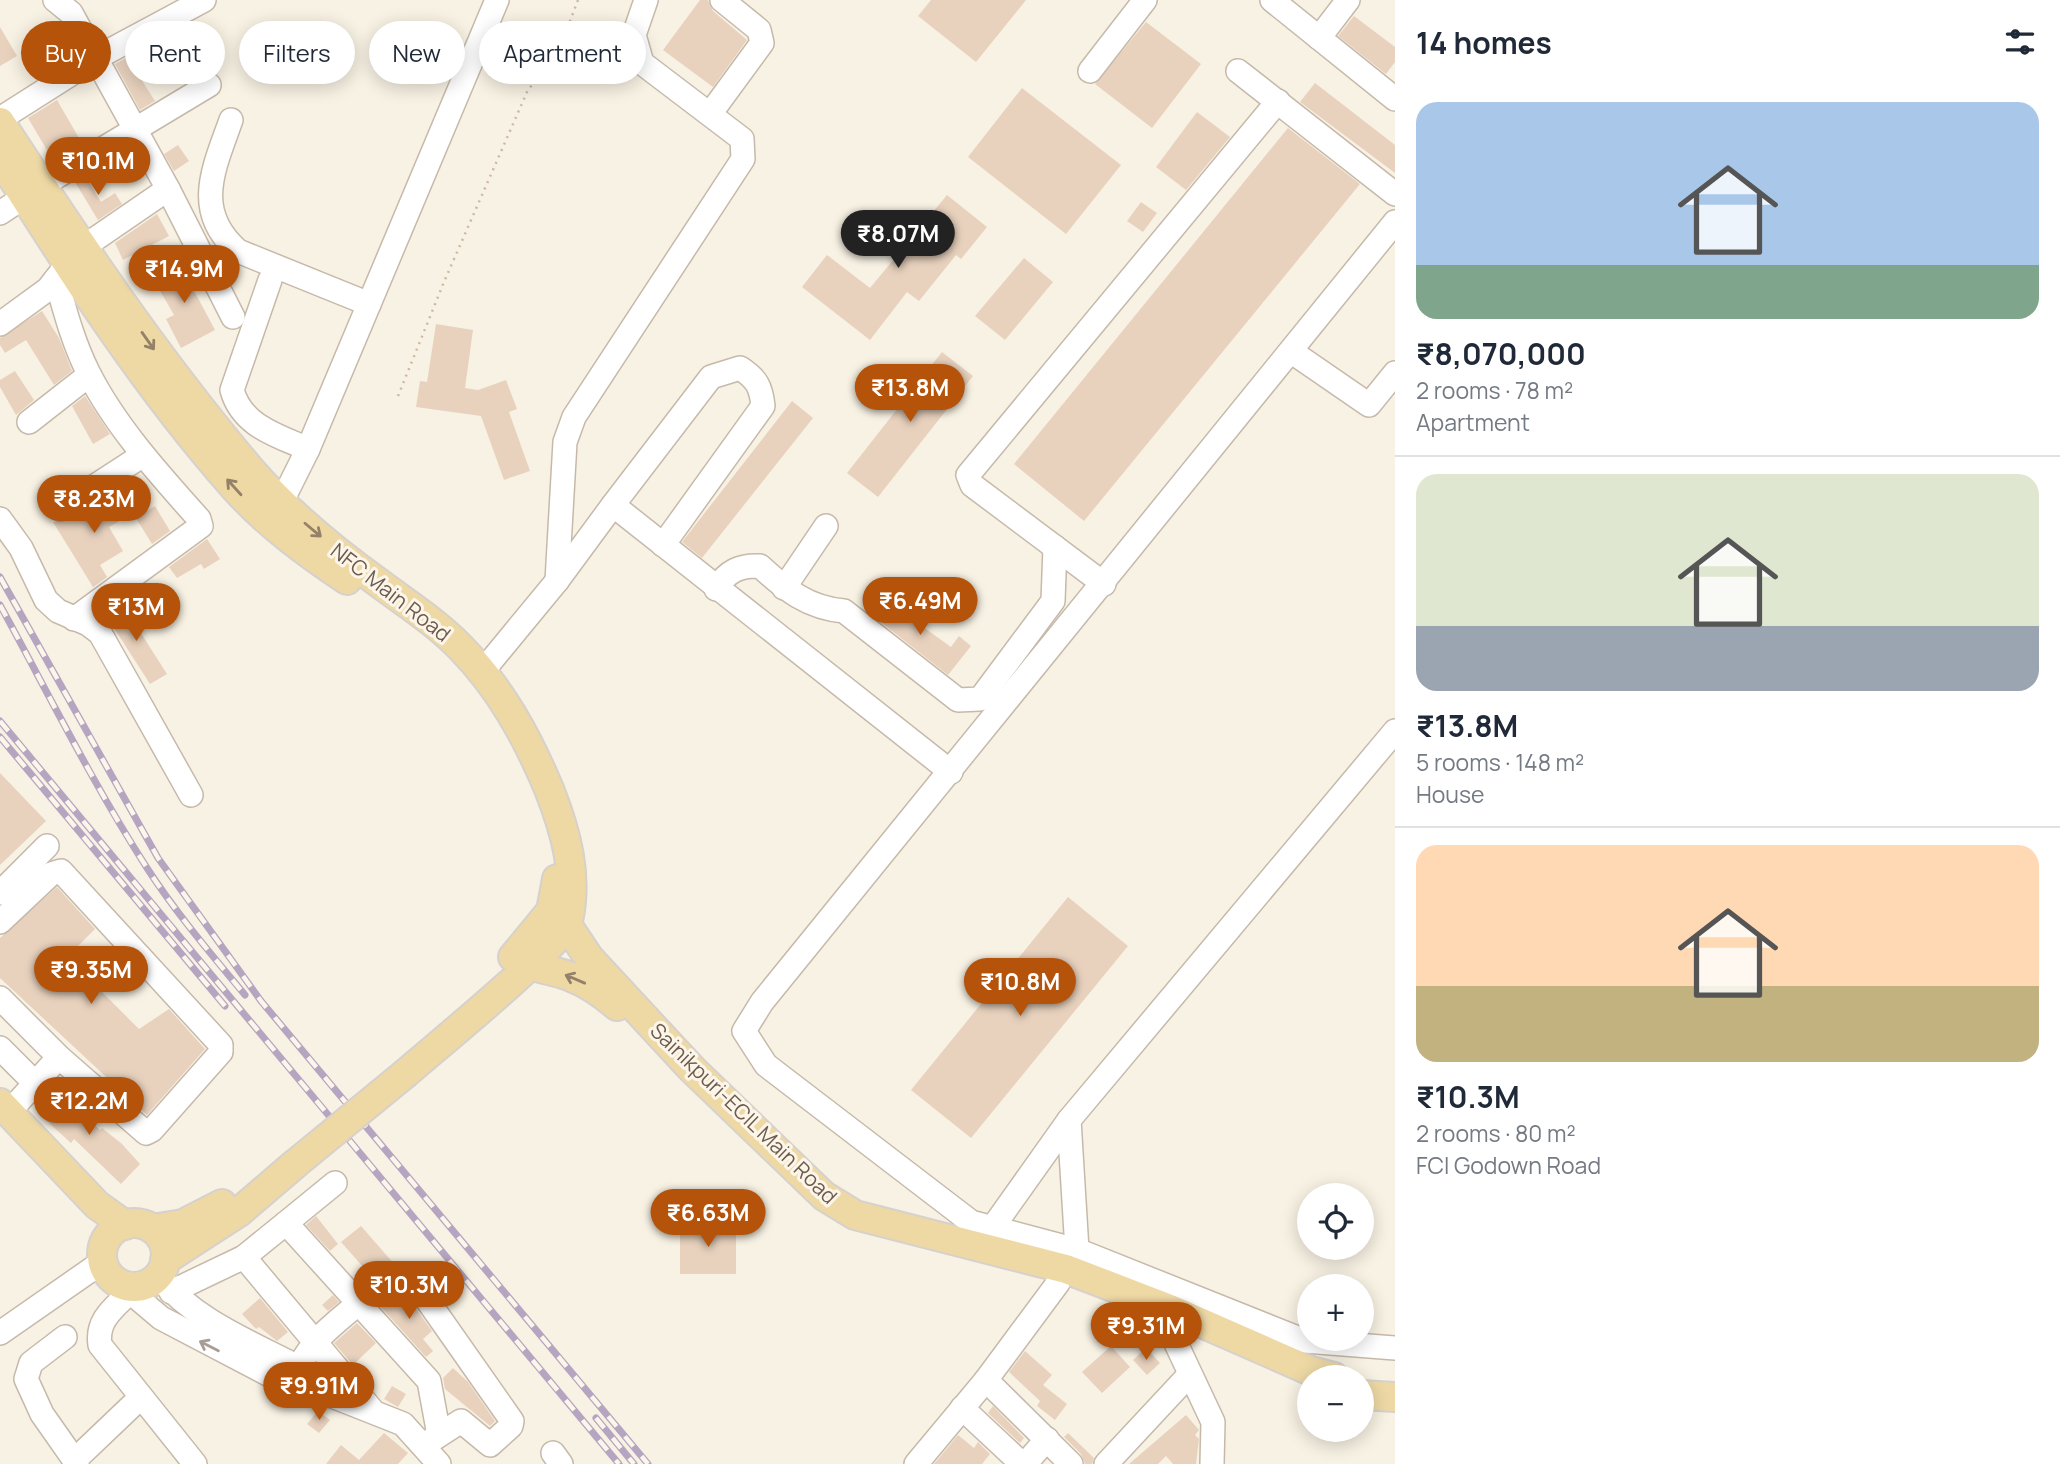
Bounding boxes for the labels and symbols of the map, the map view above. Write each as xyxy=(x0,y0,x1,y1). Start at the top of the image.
pin: ₹10.1M xyxy=(41,138,155,197)
pin: ₹8.07M xyxy=(841,210,955,270)
pin: ₹14.9M xyxy=(127,246,241,305)
one-way arrow xyxy=(141,331,155,350)
pin: ₹13.8M xyxy=(853,364,967,424)
pin: ₹8.23M xyxy=(37,476,151,535)
one-way arrow xyxy=(227,478,243,496)
one-way arrow xyxy=(304,522,322,538)
street label: NFC Main Road xyxy=(325,536,457,648)
pin: ₹6.49M xyxy=(863,578,977,637)
pin: ₹13M xyxy=(95,584,177,643)
pin: ₹9.35M xyxy=(34,946,148,1006)
pin: ₹10.8M xyxy=(963,958,1077,1018)
one-way arrow xyxy=(565,972,587,985)
street label: Sainikpuri-ECIL Main Road xyxy=(645,1016,843,1210)
pin: ₹12.2M xyxy=(32,1078,146,1137)
pin: ₹6.63M xyxy=(651,1190,765,1249)
pin: ₹10.3M xyxy=(352,1262,466,1321)
pin: ₹9.31M xyxy=(1089,1302,1203,1362)
one-way arrow xyxy=(200,1338,220,1352)
pin: ₹9.91M xyxy=(262,1362,376,1422)

